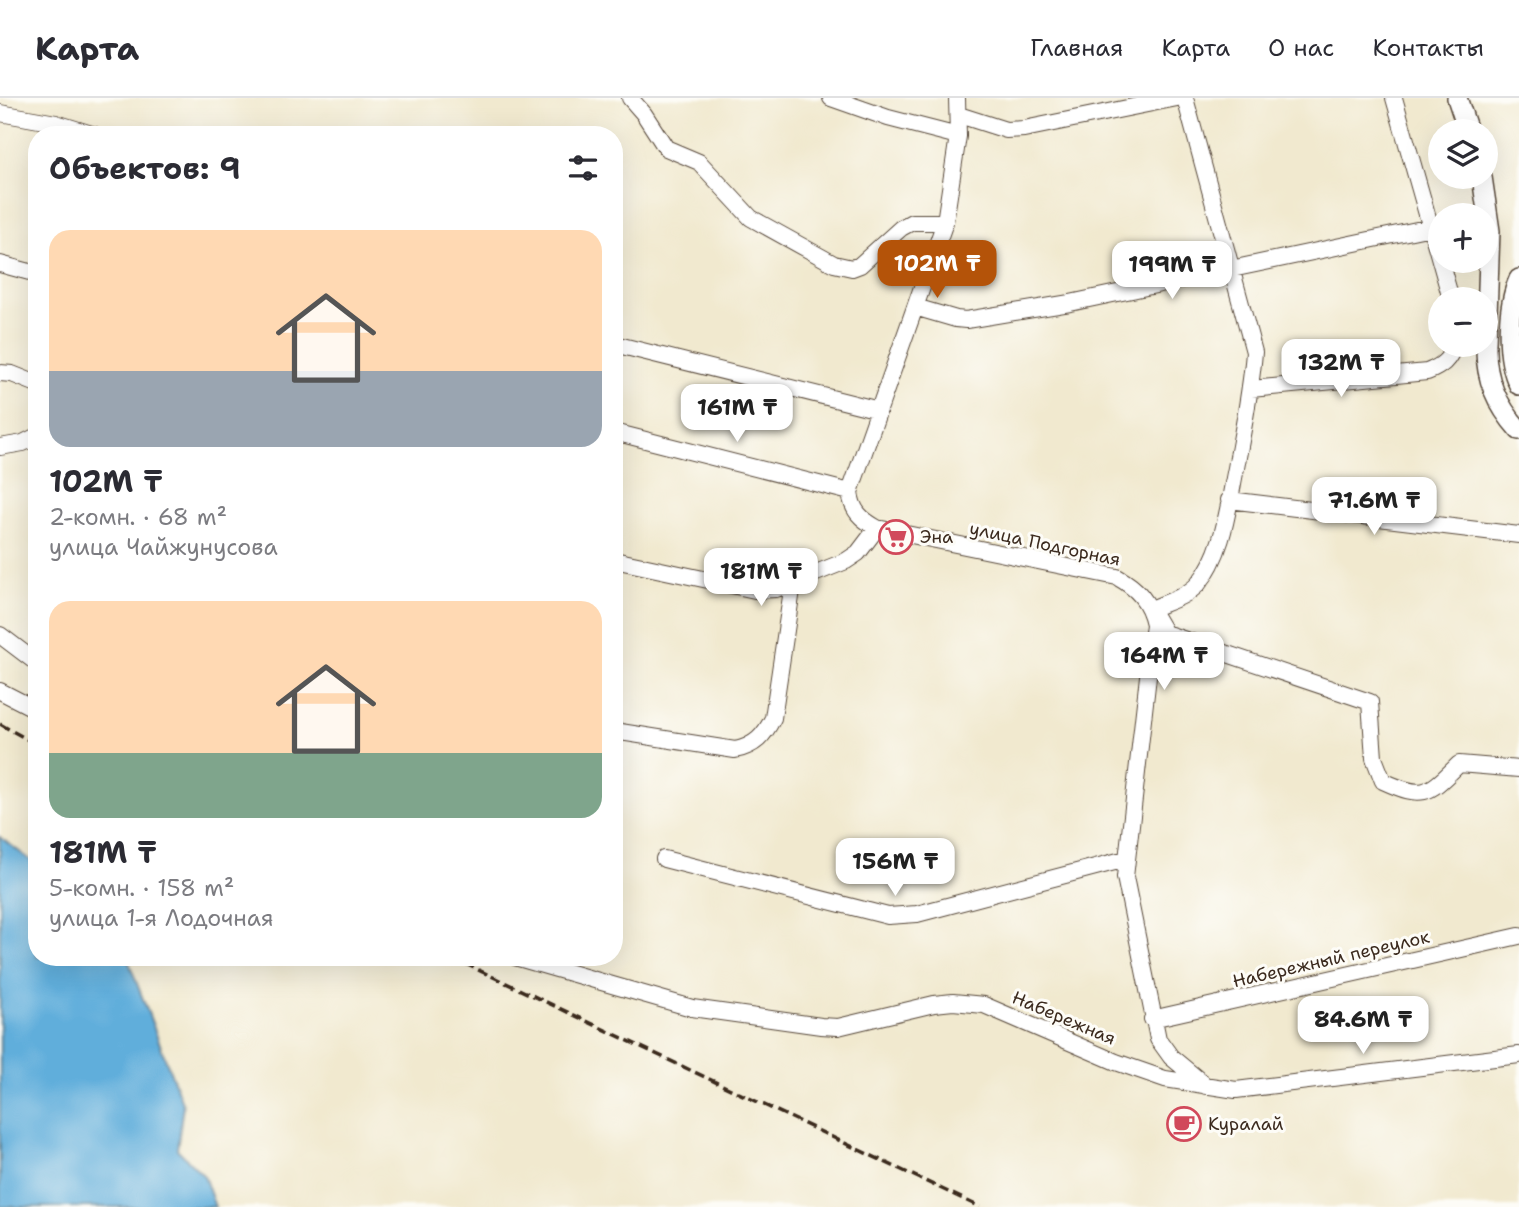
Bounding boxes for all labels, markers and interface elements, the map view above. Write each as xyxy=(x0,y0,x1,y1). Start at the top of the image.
text: Карта xyxy=(35,26,139,71)
text: Главная xyxy=(1030,32,1123,64)
text: Карта xyxy=(1161,32,1230,64)
text: О нас xyxy=(1268,32,1334,64)
text: Контакты xyxy=(1372,32,1484,64)
map controls xyxy=(1428,119,1498,357)
button: layers xyxy=(1428,119,1498,189)
text: Объектов: 9 xyxy=(49,148,241,189)
icon: filters xyxy=(564,149,602,187)
button: + xyxy=(1428,203,1498,273)
pin: 102M ₸ xyxy=(880,240,994,300)
pin: 199M ₸ xyxy=(1115,242,1229,301)
text: 102M ₸ xyxy=(894,248,980,278)
text: 199M ₸ xyxy=(1128,249,1216,279)
icon: home xyxy=(263,275,389,401)
button: − xyxy=(1428,287,1498,357)
pin: 132M ₸ xyxy=(1284,340,1398,399)
text: 132M ₸ xyxy=(1297,347,1385,377)
pin: 161M ₸ xyxy=(680,384,794,444)
text: 161M ₸ xyxy=(697,392,777,422)
text: 102M ₸ xyxy=(49,461,162,502)
pin: 71.6M ₸ xyxy=(1309,478,1439,537)
text: 71.6M ₸ xyxy=(1328,485,1420,515)
text: 2-комн. · 68 m² xyxy=(49,502,227,532)
street label: улица Подгорная xyxy=(967,516,1123,572)
supermarket icon: Эна xyxy=(877,518,915,556)
place label: Эна xyxy=(920,525,953,549)
text: улица Чайжунусова xyxy=(49,532,278,562)
pin: 181M ₸ xyxy=(704,548,818,608)
text: 181M ₸ xyxy=(720,556,802,586)
pin: 164M ₸ xyxy=(1107,632,1221,692)
text: 164M ₸ xyxy=(1120,640,1208,670)
icon: home xyxy=(263,646,389,772)
text: 181M ₸ xyxy=(49,832,156,873)
pin: 156M ₸ xyxy=(838,838,952,898)
text: 156M ₸ xyxy=(852,846,938,876)
text: 5-комн. · 158 m² xyxy=(49,873,234,903)
text: улица 1-я Лодочная xyxy=(49,903,274,933)
street label: Набережный переулок xyxy=(1230,925,1432,993)
street label: Набережная xyxy=(1009,985,1119,1051)
pin: 84.6M ₸ xyxy=(1298,996,1428,1056)
text: 84.6M ₸ xyxy=(1314,1004,1412,1034)
cafe icon: Куралай xyxy=(1165,1105,1203,1143)
place label: Куралай xyxy=(1208,1112,1284,1136)

